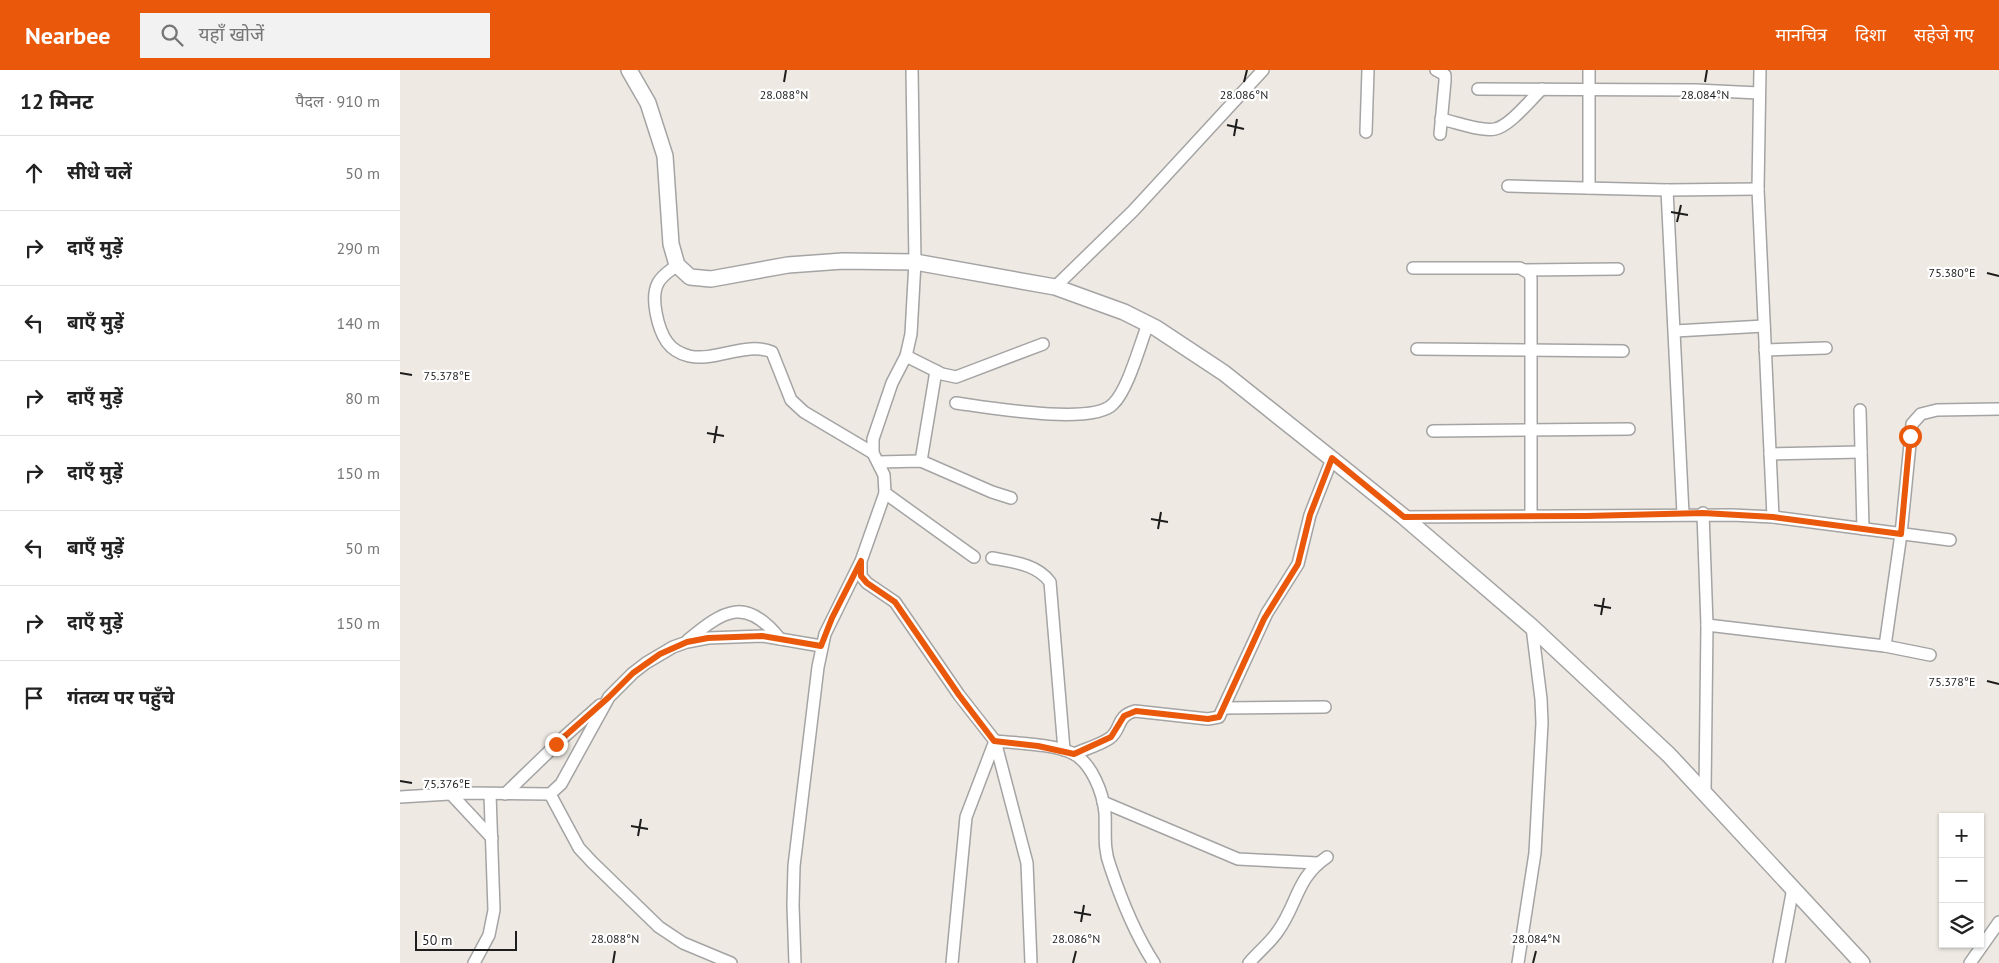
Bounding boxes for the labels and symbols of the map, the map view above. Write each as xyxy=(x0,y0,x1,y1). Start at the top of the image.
text: 28.088°N xyxy=(760,87,808,102)
text: 28.086°N xyxy=(1220,87,1268,102)
text: 28.084°N xyxy=(1681,87,1729,102)
text: 75.380°E xyxy=(1929,265,1975,280)
text: 75.378°E xyxy=(424,368,470,383)
route start xyxy=(1899,425,1922,448)
text: 75.378°E xyxy=(1929,674,1975,689)
route end xyxy=(545,733,568,756)
text: 75.376°E xyxy=(424,776,470,791)
scale bar xyxy=(415,928,518,951)
text: 28.088°N xyxy=(591,931,639,946)
text: 28.086°N xyxy=(1052,931,1100,946)
text: 28.084°N xyxy=(1512,931,1560,946)

